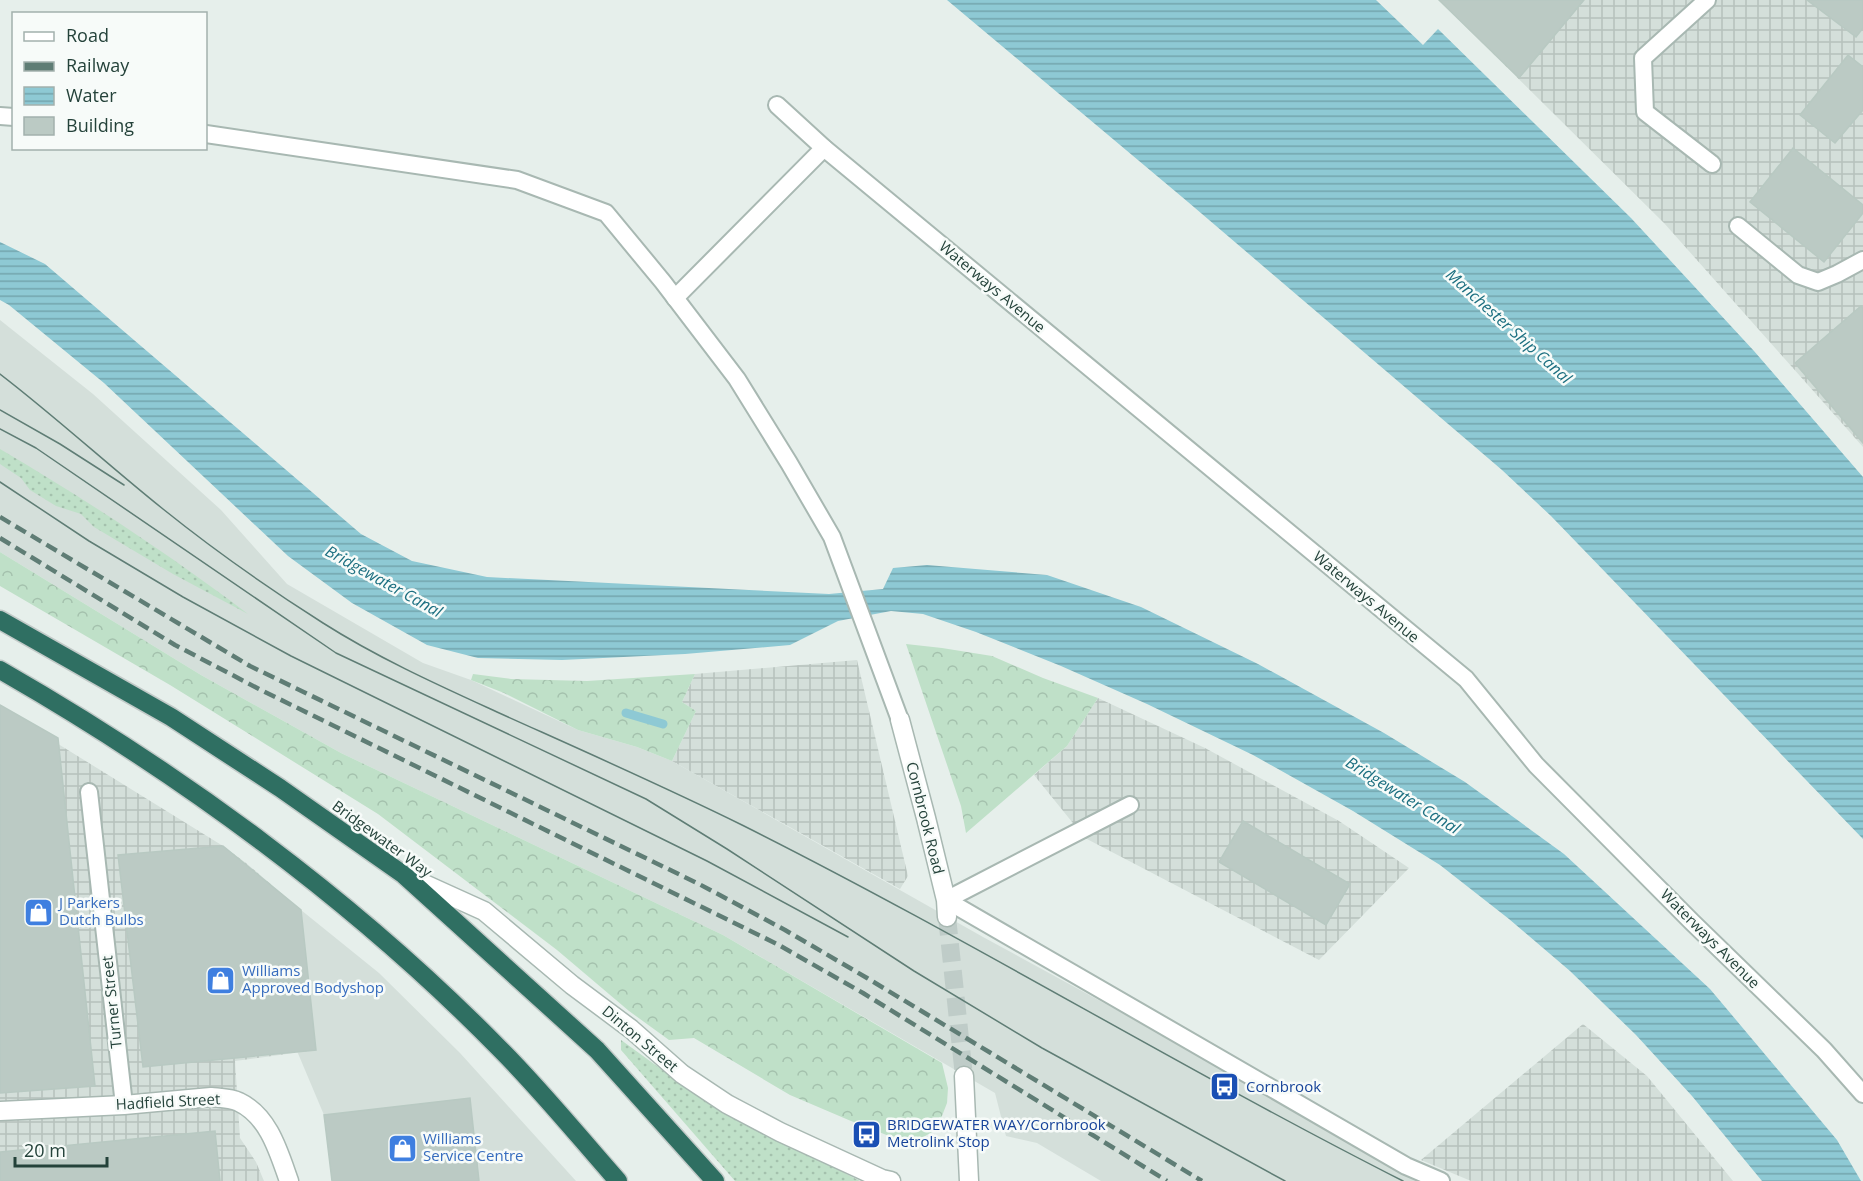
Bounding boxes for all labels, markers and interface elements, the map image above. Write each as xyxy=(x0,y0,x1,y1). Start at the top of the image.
legend xyxy=(12,12,207,150)
text: Road xyxy=(66,23,109,47)
text: Railway xyxy=(66,53,130,77)
text: Water xyxy=(66,83,117,107)
text: Building xyxy=(66,113,134,137)
street label: Waterways Avenue xyxy=(935,236,1050,337)
water label: Manchester Ship Canal xyxy=(1441,264,1577,389)
water label: Bridgewater Canal xyxy=(322,540,447,623)
street label: Waterways Avenue xyxy=(1309,546,1424,647)
water label: Bridgewater Canal xyxy=(1342,751,1465,839)
street label: Cornbrook Road xyxy=(902,760,950,876)
street label: Bridgewater Way xyxy=(329,795,437,881)
street label: Waterways Avenue xyxy=(1657,884,1765,992)
place label: J Parkers Dutch Bulbs xyxy=(57,892,144,929)
shop icon: J Parkers Dutch Bulbs xyxy=(22,896,54,928)
street label: Turner Street xyxy=(96,955,126,1049)
place label: Williams Approved Bodyshop xyxy=(242,960,384,997)
shop icon: Williams Approved Bodyshop xyxy=(205,964,237,996)
street label: Dinton Street xyxy=(599,1001,683,1076)
bus stop icon: Cornbrook xyxy=(1209,1071,1241,1103)
place label: Cornbrook xyxy=(1246,1076,1321,1096)
street label: Hadfield Street xyxy=(115,1088,221,1114)
place label: BRIDGEWATER WAY/Cornbrook Metrolink Stop xyxy=(887,1114,1106,1151)
bus stop icon: BRIDGEWATER WAY/Cornbrook Metrolink Stop xyxy=(850,1118,882,1150)
place label: Williams Service Centre xyxy=(423,1128,524,1165)
scale bar xyxy=(15,1130,106,1168)
shop icon: Williams Service Centre xyxy=(386,1132,418,1164)
text: 20 m xyxy=(24,1138,66,1162)

